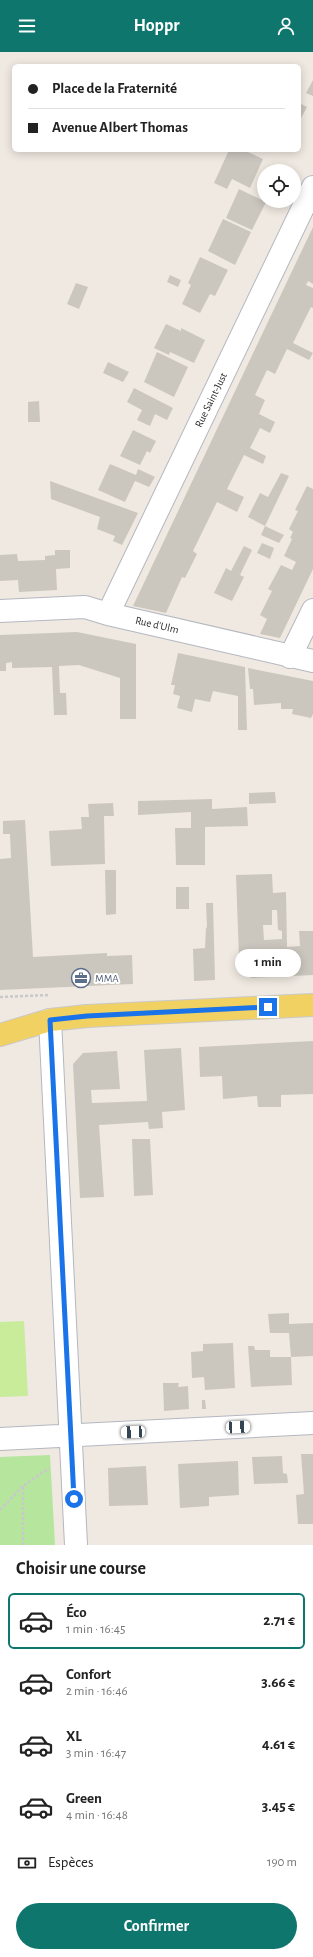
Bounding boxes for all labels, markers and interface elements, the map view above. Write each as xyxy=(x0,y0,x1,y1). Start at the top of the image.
icon: menu xyxy=(16,15,38,37)
icon: person xyxy=(275,15,297,37)
text: Hoppr xyxy=(134,17,179,35)
text: Place de la Fraternité xyxy=(52,81,177,96)
text: Avenue Albert Thomas xyxy=(52,120,188,135)
map controls xyxy=(257,164,301,208)
button: locate xyxy=(257,164,301,208)
street label: Rue Saint-Just xyxy=(193,370,229,429)
street label: Rue d'Ulm xyxy=(134,615,180,635)
callout: 1 min xyxy=(235,949,301,977)
text: 1 min xyxy=(254,956,282,969)
office icon: MMA xyxy=(70,967,92,989)
place label: MMA xyxy=(95,973,119,984)
route end xyxy=(259,998,277,1016)
car xyxy=(226,1420,250,1434)
car xyxy=(121,1425,145,1439)
route start xyxy=(65,1490,83,1508)
text: Choisir une course xyxy=(16,1560,146,1578)
icon: car xyxy=(18,1603,54,1639)
text: Éco xyxy=(66,1605,87,1620)
text: 2.71 € xyxy=(263,1613,295,1628)
text: 1 min · 16:45 xyxy=(66,1623,125,1636)
icon: car xyxy=(18,1665,54,1701)
text: Confort xyxy=(66,1667,111,1682)
text: 3.66 € xyxy=(261,1675,295,1690)
text: 2 min · 16:46 xyxy=(66,1685,128,1698)
icon: car xyxy=(18,1727,54,1763)
text: XL xyxy=(66,1729,82,1744)
text: 4.61 € xyxy=(262,1737,295,1752)
text: 3 min · 16:47 xyxy=(66,1747,126,1760)
icon: car xyxy=(18,1789,54,1825)
text: Green xyxy=(66,1791,102,1806)
text: 3.45 € xyxy=(262,1799,295,1814)
text: 4 min · 16:48 xyxy=(66,1809,128,1822)
icon: cash xyxy=(16,1852,38,1874)
text: Espèces xyxy=(48,1855,94,1870)
text: 190 m xyxy=(267,1856,297,1869)
button: Confirmer xyxy=(16,1903,297,1949)

